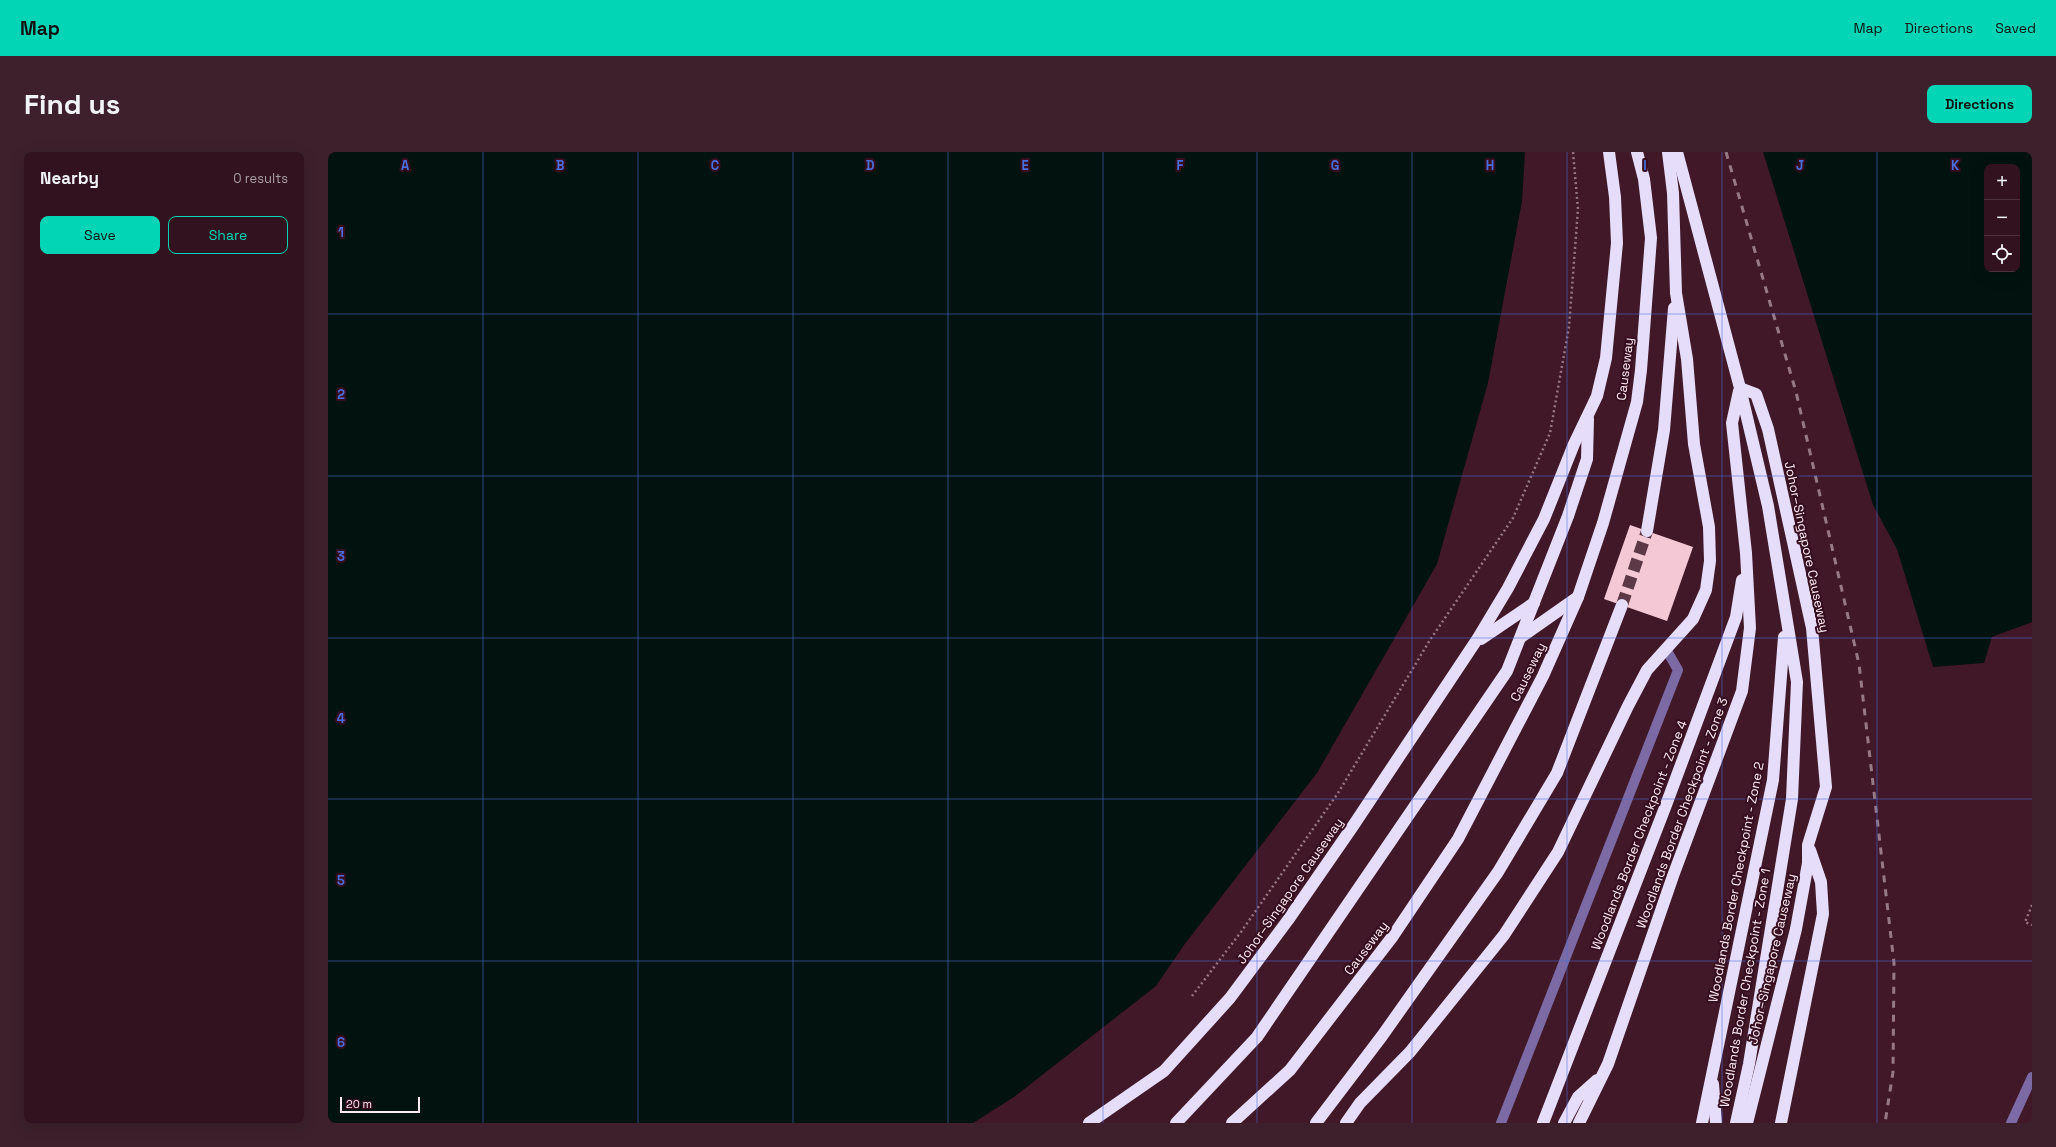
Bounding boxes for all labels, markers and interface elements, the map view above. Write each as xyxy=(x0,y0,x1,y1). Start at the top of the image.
text: Map xyxy=(20,16,60,41)
text: Map xyxy=(1853,19,1883,37)
text: Directions xyxy=(1905,19,1973,37)
text: Saved xyxy=(1995,19,2036,37)
button: Directions xyxy=(1927,85,2032,123)
text: Find us xyxy=(24,86,121,122)
text: A xyxy=(401,157,410,174)
text: B xyxy=(556,157,565,174)
text: C xyxy=(711,157,719,174)
text: D xyxy=(866,157,875,174)
text: E xyxy=(1021,157,1029,174)
text: F xyxy=(1177,157,1184,174)
text: G xyxy=(1331,157,1339,174)
text: H xyxy=(1486,157,1494,174)
text: I xyxy=(1643,157,1647,174)
text: J xyxy=(1796,157,1804,174)
text: K xyxy=(1951,157,1960,174)
map controls xyxy=(1984,164,2020,272)
button: + xyxy=(1984,164,2020,200)
text: Nearby xyxy=(40,167,99,189)
text: 0 results xyxy=(233,170,288,187)
button: − xyxy=(1984,200,2020,236)
button: Save xyxy=(40,216,160,254)
button: Share xyxy=(168,216,288,254)
text: 1 xyxy=(338,224,344,241)
button: locate xyxy=(1984,236,2020,272)
street label: Causeway xyxy=(1613,336,1637,402)
text: 2 xyxy=(337,386,345,403)
street label: Johor–Singapore Causeway xyxy=(1781,460,1833,634)
text: 3 xyxy=(337,548,345,565)
street label: Causeway xyxy=(1506,640,1550,704)
street label: Woodlands Border Checkpoint - Zone 3 xyxy=(1632,695,1732,931)
text: 4 xyxy=(337,710,345,727)
street label: Woodlands Border Checkpoint - Zone 4 xyxy=(1587,718,1691,952)
street label: Woodlands Border Checkpoint - Zone 2 xyxy=(1704,760,1768,1004)
street label: Johor–Singapore Causeway xyxy=(1233,815,1347,967)
street label: Woodlands Border Checkpoint - Zone 1 xyxy=(1716,867,1774,1109)
text: 5 xyxy=(337,872,345,889)
street label: Johor–Singapore Causeway xyxy=(1744,872,1800,1046)
street label: Causeway xyxy=(1340,917,1392,979)
text: 6 xyxy=(337,1034,345,1051)
scale bar xyxy=(340,1095,420,1114)
text: 20 m xyxy=(346,1097,372,1111)

